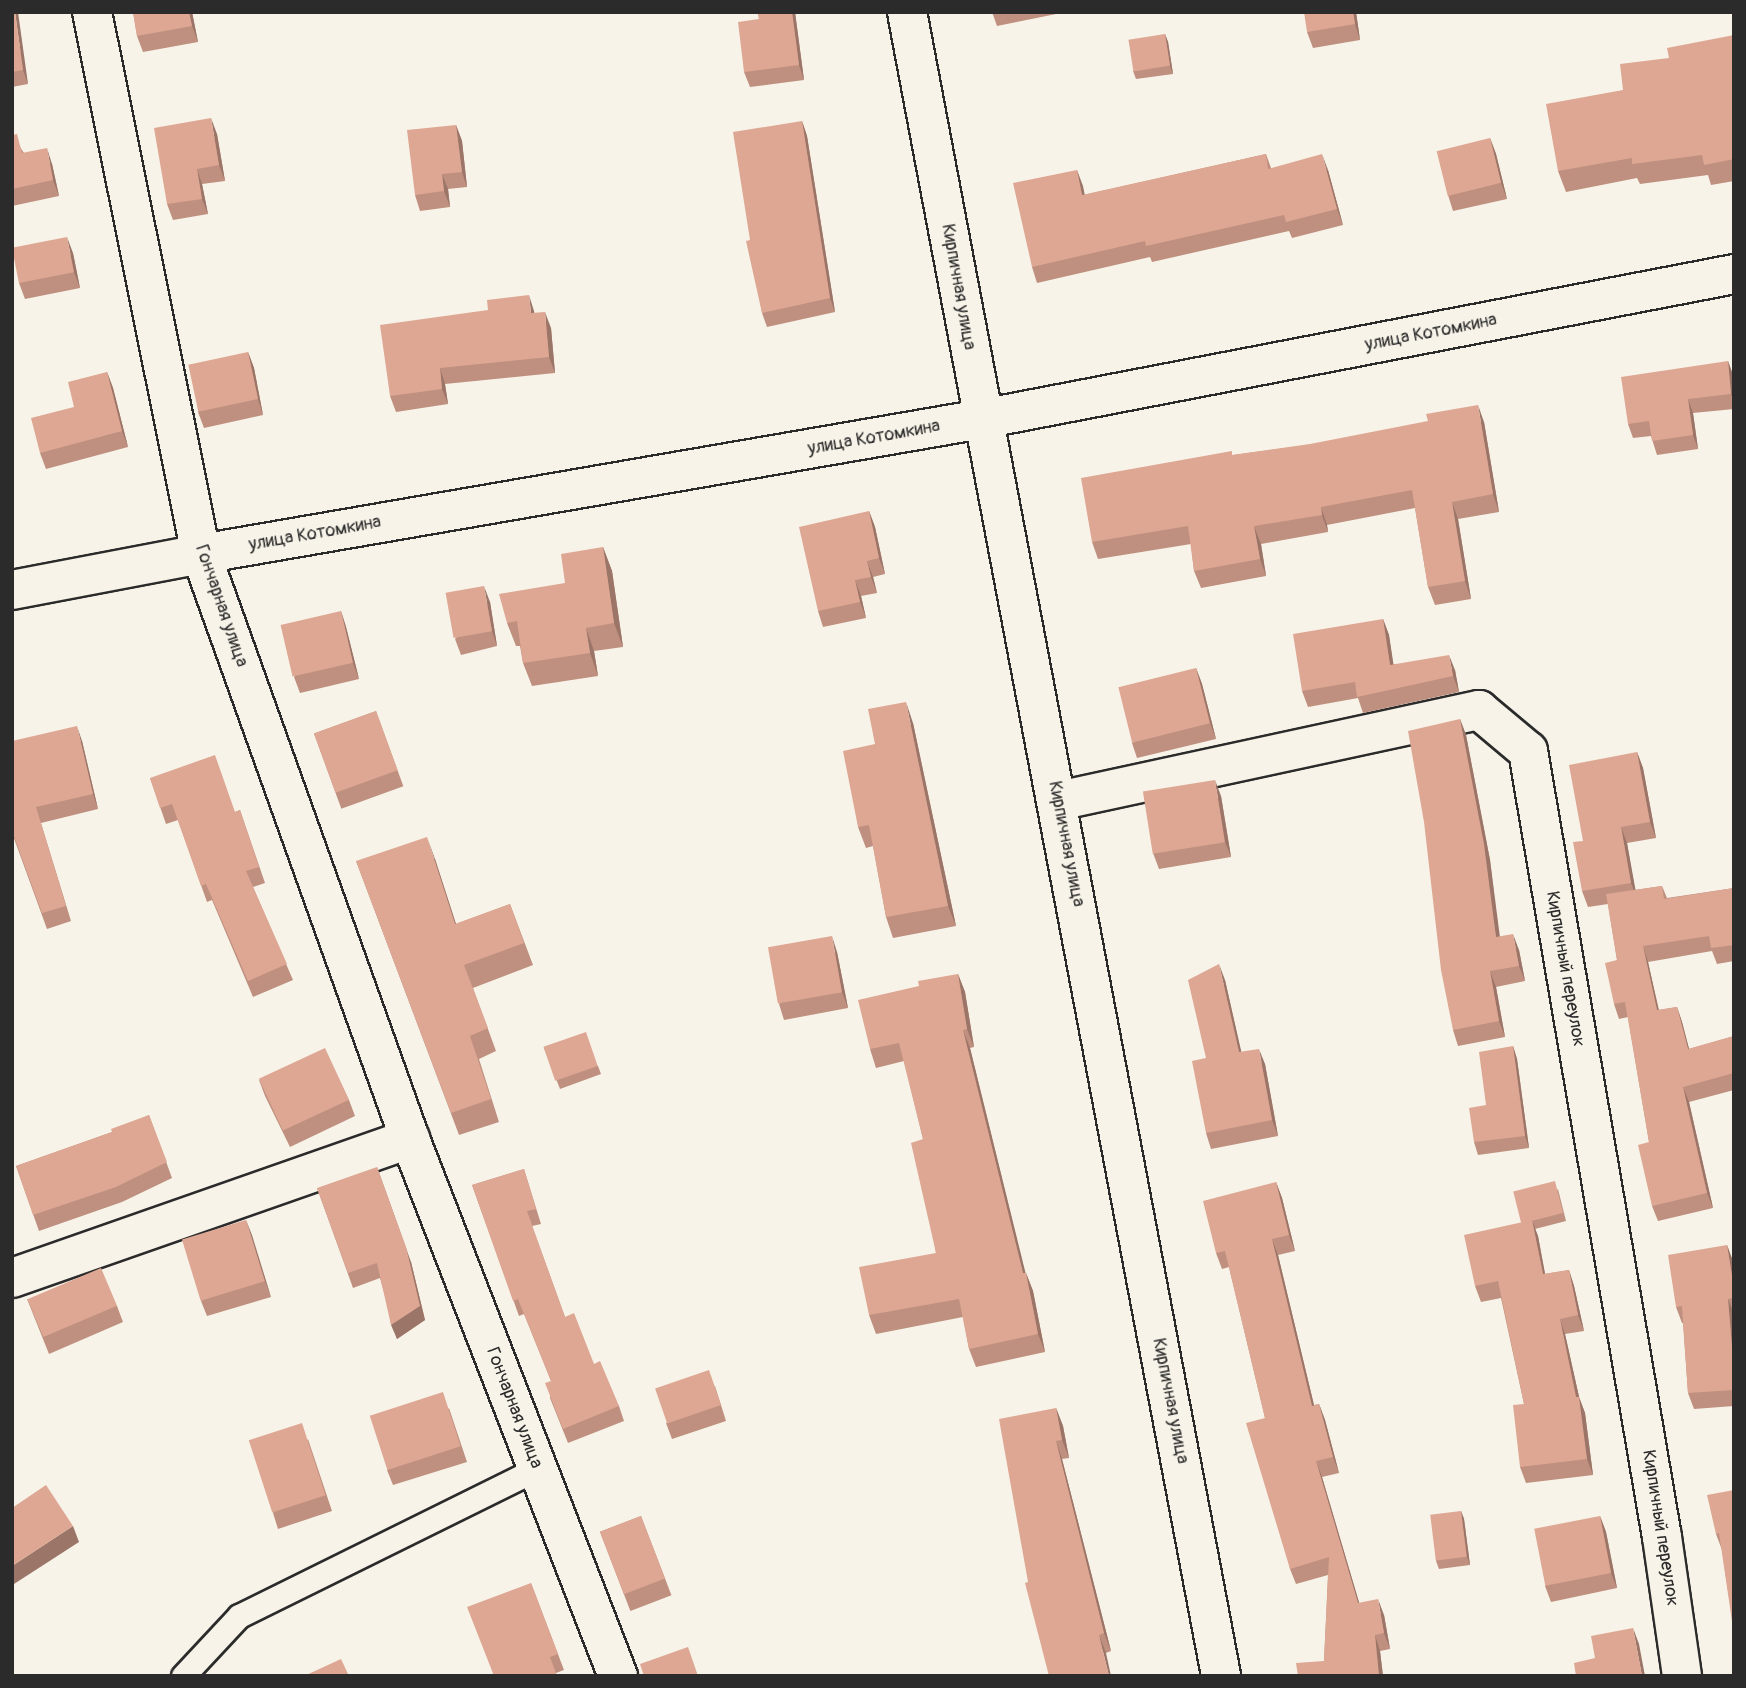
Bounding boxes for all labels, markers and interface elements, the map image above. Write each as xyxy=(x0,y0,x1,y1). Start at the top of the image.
street label: Кирпичная улица xyxy=(936,222,980,352)
street label: улица Котомкина xyxy=(1363,310,1499,356)
street label: улица Котомкина xyxy=(806,416,942,460)
street label: улица Котомкина xyxy=(247,512,383,556)
street label: Гончарная улица xyxy=(190,542,252,670)
street label: Кирпичная улица xyxy=(1043,779,1089,909)
street label: Кирпичный переулок xyxy=(1541,889,1589,1049)
street label: Кирпичная улица xyxy=(1147,1336,1193,1466)
street label: Гончарная улица xyxy=(481,1344,547,1472)
street label: Кирпичный переулок xyxy=(1637,1448,1683,1608)

